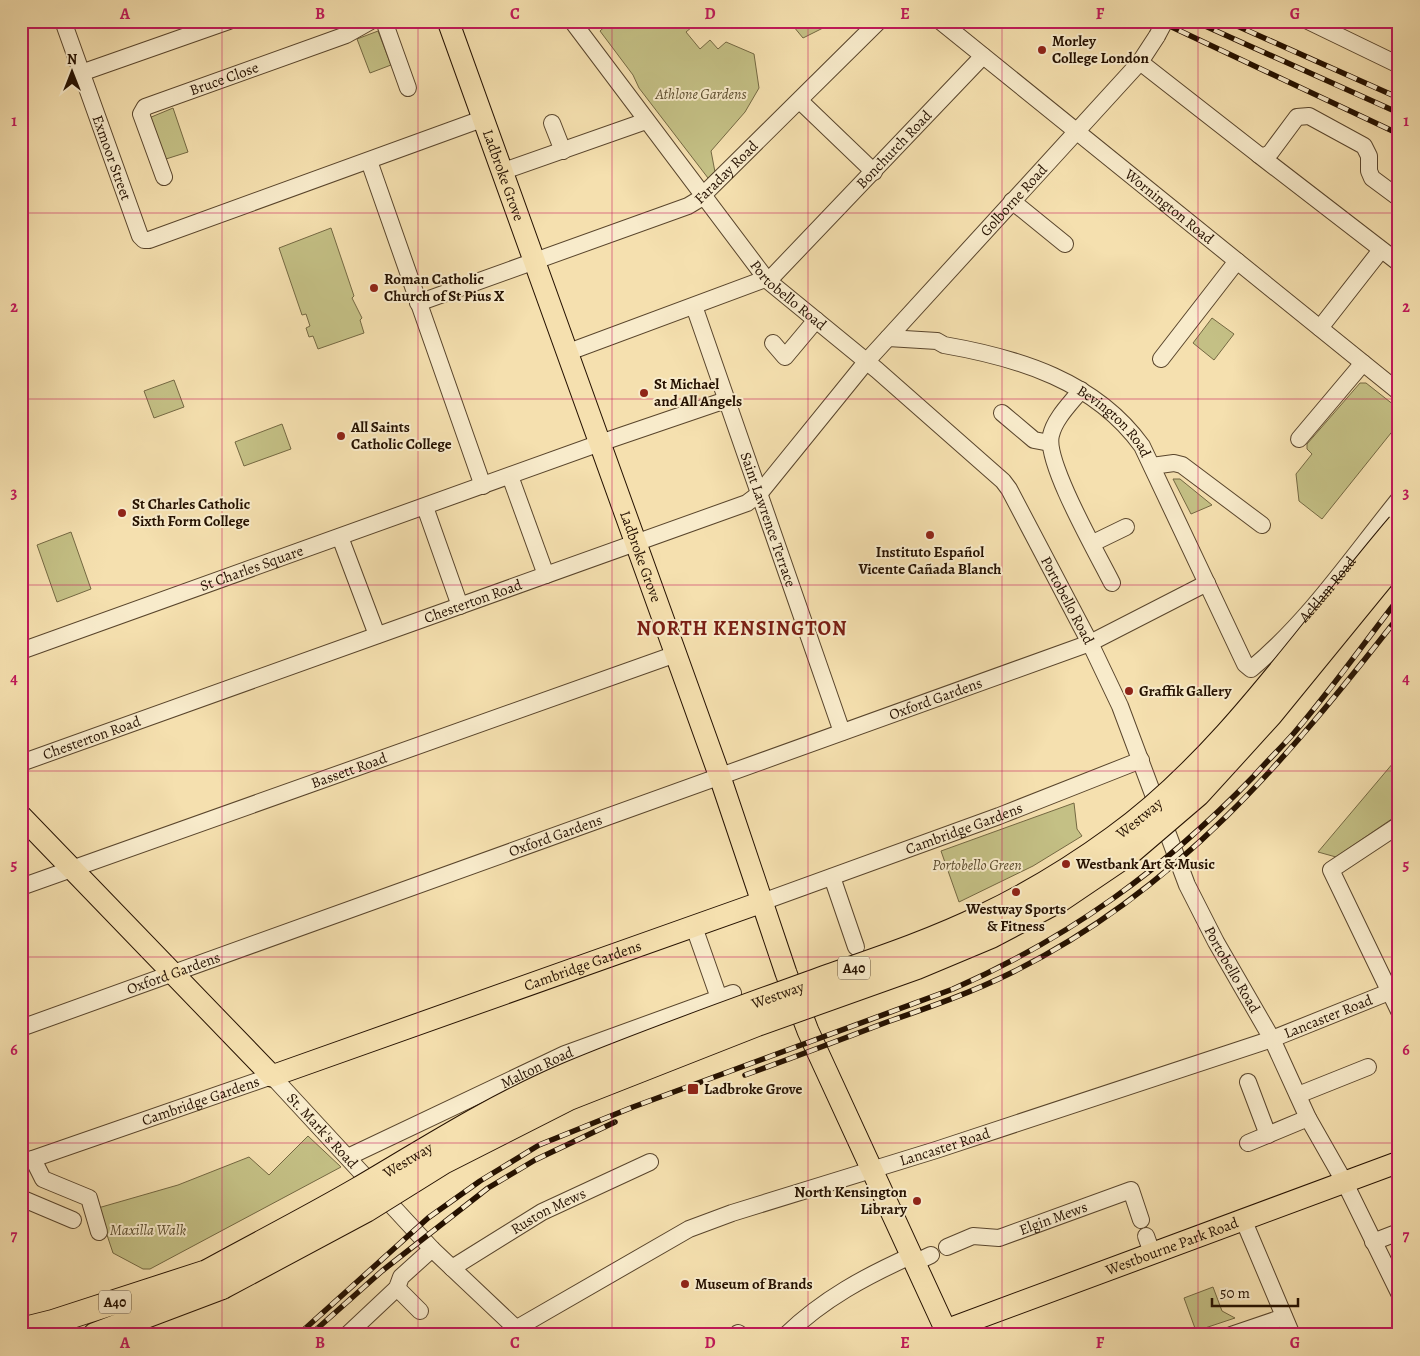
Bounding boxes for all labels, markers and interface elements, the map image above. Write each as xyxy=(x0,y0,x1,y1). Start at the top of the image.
text: A xyxy=(119,3,131,25)
text: B xyxy=(315,3,325,25)
text: C xyxy=(510,3,520,25)
text: D xyxy=(704,3,716,25)
text: E xyxy=(900,3,910,25)
text: F xyxy=(1096,3,1105,25)
text: G xyxy=(1290,3,1300,25)
place label: Morley College London xyxy=(1052,31,1149,68)
marker: Morley College London xyxy=(1036,44,1048,56)
north arrow xyxy=(48,48,98,98)
text: N xyxy=(67,50,77,69)
street label: Bruce Close xyxy=(187,57,261,100)
park label: Athlone Gardens xyxy=(655,84,747,104)
street label: Bonchurch Road xyxy=(852,105,937,193)
text: 1 xyxy=(11,110,17,132)
text: 1 xyxy=(1403,110,1409,132)
street label: Exmoor Street xyxy=(87,112,136,203)
street label: Ladbroke Grove xyxy=(478,127,529,224)
street label: Faraday Road xyxy=(690,136,763,208)
street label: Golborne Road xyxy=(976,159,1052,241)
street label: Wornington Road xyxy=(1120,164,1219,249)
street label: Portobello Road xyxy=(745,256,831,335)
place label: Roman Catholic Church of St Pius X xyxy=(384,269,505,306)
marker: Roman Catholic Church of St Pius X xyxy=(368,282,380,294)
text: 2 xyxy=(10,296,18,318)
text: 2 xyxy=(1402,296,1410,318)
place label: St Michael and All Angels xyxy=(654,374,742,411)
street label: Bevington Road xyxy=(1073,380,1156,461)
marker: St Michael and All Angels xyxy=(638,387,650,399)
place label: All Saints Catholic College xyxy=(350,417,452,454)
marker: All Saints Catholic College xyxy=(335,430,347,442)
street label: Saint Lawrence Terrace xyxy=(735,449,801,590)
text: 3 xyxy=(11,482,18,504)
text: 3 xyxy=(1403,482,1410,504)
place label: St Charles Catholic Sixth Form College xyxy=(132,494,250,531)
marker: St Charles Catholic Sixth Form College xyxy=(116,507,128,519)
street label: Ladbroke Grove xyxy=(615,508,666,605)
marker: Instituto Español Vicente Cañada Blanch xyxy=(924,529,936,541)
street label: St Charles Square xyxy=(197,540,306,596)
place label: Instituto Español Vicente Cañada Blanch xyxy=(858,542,1001,579)
street label: Acklam Road xyxy=(1294,551,1361,627)
street label: Portobello Road xyxy=(1036,553,1099,649)
street label: Chesterton Road xyxy=(421,574,525,628)
district label: NORTH KENSINGTON xyxy=(636,615,848,642)
text: 4 xyxy=(10,668,18,690)
text: 4 xyxy=(1402,668,1410,690)
street label: Oxford Gardens xyxy=(886,673,985,725)
place label: Graffik Gallery xyxy=(1139,681,1232,701)
marker: Graffik Gallery xyxy=(1123,685,1135,697)
street label: Chesterton Road xyxy=(40,711,144,764)
street label: Bassett Road xyxy=(308,747,390,793)
street label: Westway xyxy=(1111,793,1167,844)
street label: Cambridge Gardens xyxy=(903,798,1025,859)
street label: Oxford Gardens xyxy=(506,810,605,862)
text: 5 xyxy=(11,854,18,876)
place label: Westbank Art & Music xyxy=(1075,854,1215,874)
text: 5 xyxy=(1403,854,1410,876)
park label: Portobello Green xyxy=(932,855,1022,875)
marker: Westbank Art & Music xyxy=(1060,858,1072,870)
marker: Westway Sports & Fitness xyxy=(1010,886,1022,898)
place label: Westway Sports & Fitness xyxy=(965,899,1066,936)
street label: Portobello Road xyxy=(1200,923,1265,1017)
street label: Cambridge Gardens xyxy=(521,936,644,996)
street label: Oxford Gardens xyxy=(124,947,223,999)
road number: A40 xyxy=(838,956,870,980)
street label: Westway xyxy=(748,976,807,1014)
street label: Lancaster Road xyxy=(1281,989,1376,1043)
text: 6 xyxy=(10,1039,18,1061)
text: 6 xyxy=(1402,1039,1410,1061)
street label: Malton Road xyxy=(497,1042,577,1093)
street label: Cambridge Gardens xyxy=(139,1071,262,1130)
place label: Ladbroke Grove xyxy=(704,1079,803,1099)
marker: Ladbroke Grove xyxy=(686,1082,700,1096)
street label: St. Mark's Road xyxy=(282,1088,363,1173)
street label: Lancaster Road xyxy=(897,1123,993,1171)
street label: Westway xyxy=(378,1137,436,1183)
place label: North Kensington Library xyxy=(794,1182,908,1219)
street label: Ruston Mews xyxy=(507,1183,589,1239)
marker: North Kensington Library xyxy=(911,1195,923,1207)
street label: Elgin Mews xyxy=(1016,1197,1090,1240)
street label: Westbourne Park Road xyxy=(1102,1212,1242,1280)
park label: Maxilla Walk xyxy=(110,1220,186,1240)
text: 7 xyxy=(11,1225,18,1247)
text: 7 xyxy=(1403,1225,1410,1247)
place label: Museum of Brands xyxy=(695,1274,813,1294)
scale bar xyxy=(1212,1276,1299,1308)
marker: Museum of Brands xyxy=(679,1278,691,1290)
text: 50 m xyxy=(1220,1283,1250,1303)
road number: A40 xyxy=(99,1290,131,1314)
text: A xyxy=(119,1332,131,1354)
text: B xyxy=(315,1332,325,1354)
text: C xyxy=(510,1332,520,1354)
text: D xyxy=(704,1332,716,1354)
text: E xyxy=(900,1332,910,1354)
text: F xyxy=(1096,1332,1105,1354)
text: G xyxy=(1290,1332,1300,1354)

